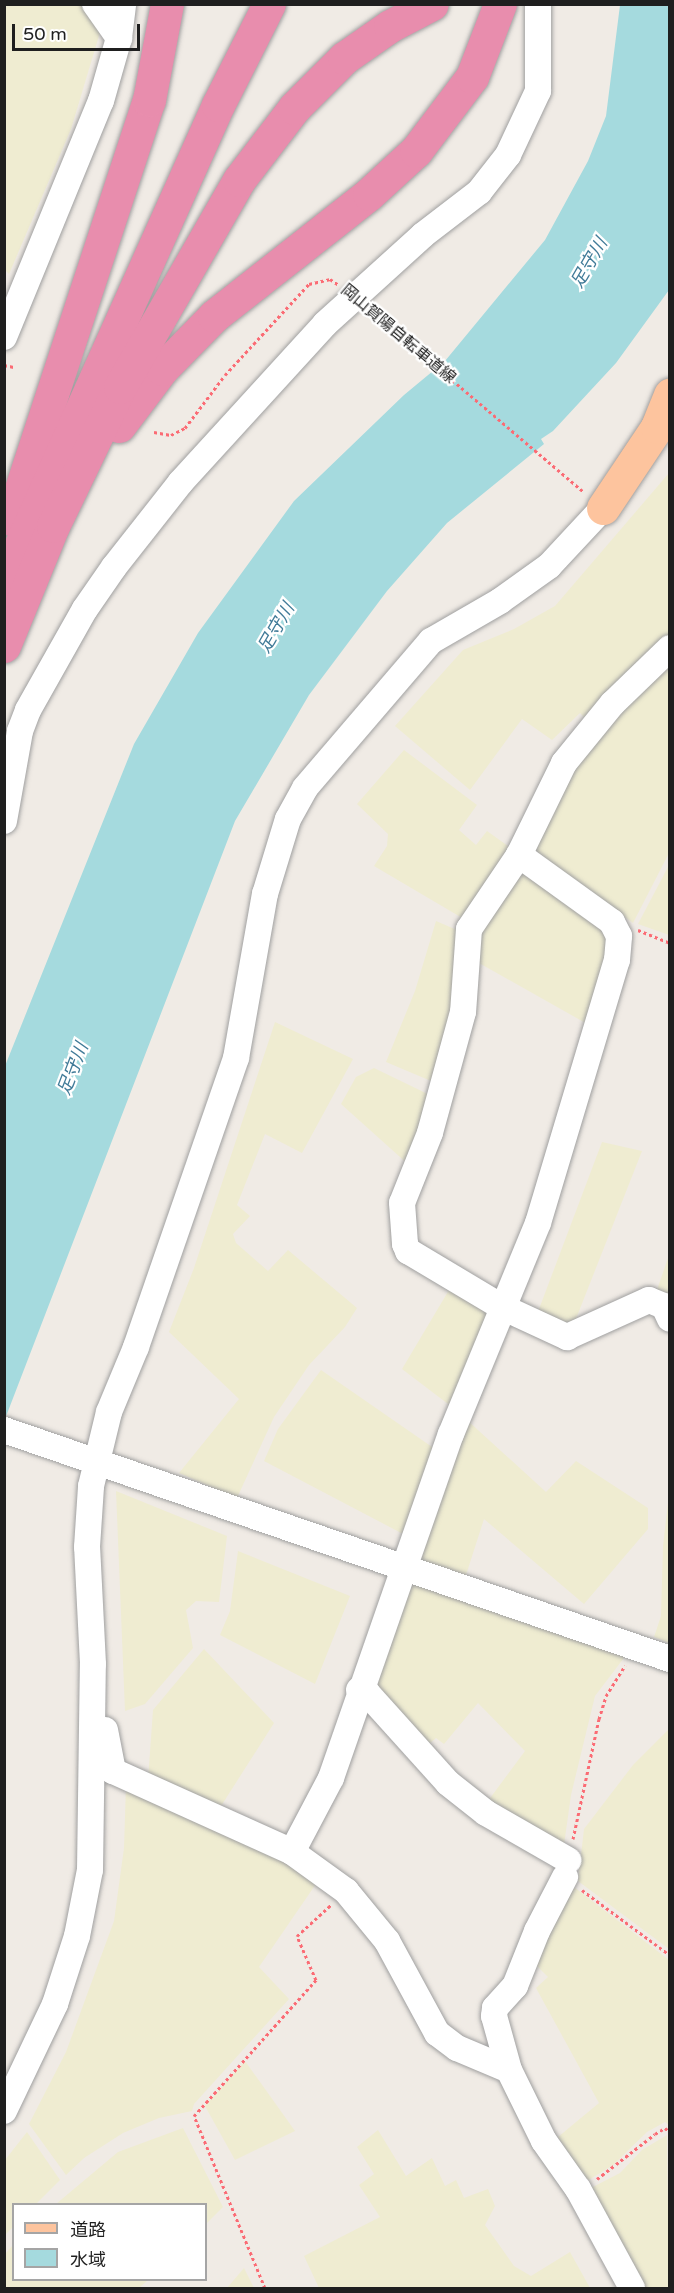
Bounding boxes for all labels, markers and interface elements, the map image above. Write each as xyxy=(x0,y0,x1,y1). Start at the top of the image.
scale bar xyxy=(15,12,142,50)
text: 50 m xyxy=(23,23,67,45)
water label: 足守川 xyxy=(566,234,612,292)
street label: 岡山賀陽自転車道線 xyxy=(337,280,459,388)
water label: 足守川 xyxy=(253,599,299,657)
water label: 足守川 xyxy=(53,1040,93,1098)
legend xyxy=(12,2203,207,2281)
text: 道路 xyxy=(70,2219,106,2241)
text: 水域 xyxy=(70,2249,106,2271)

